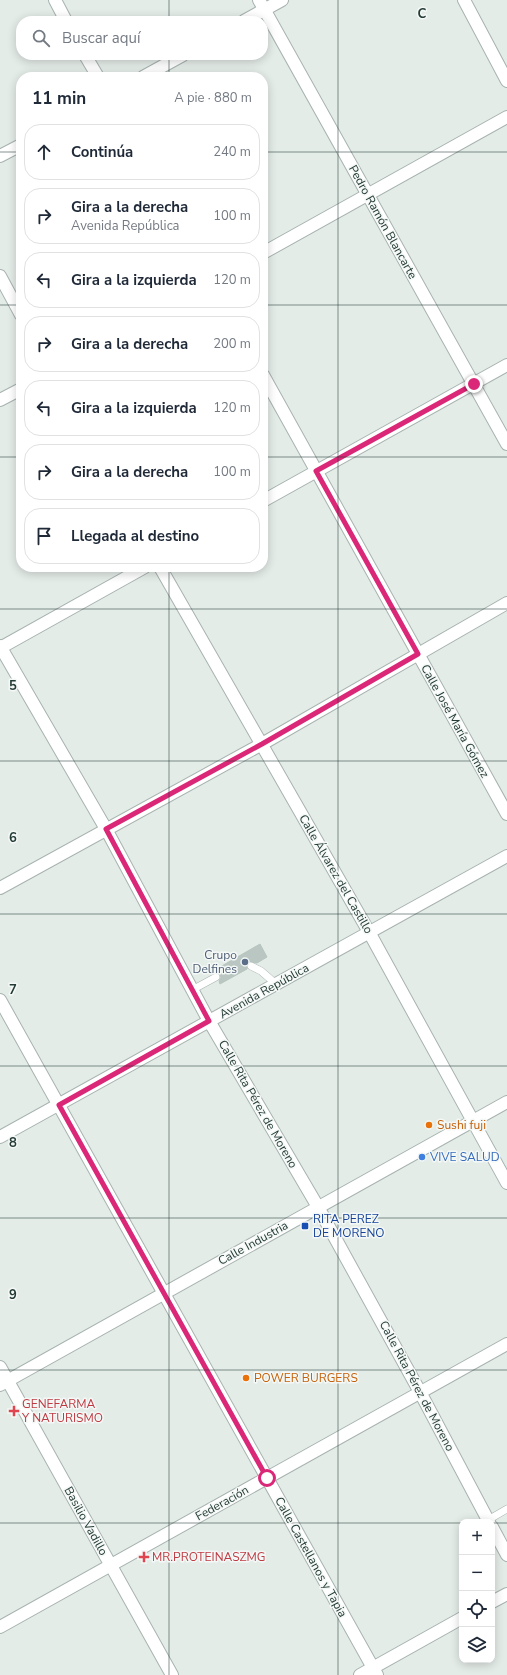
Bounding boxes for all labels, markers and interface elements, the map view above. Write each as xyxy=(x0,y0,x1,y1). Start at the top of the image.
text: C xyxy=(418,5,427,23)
search box xyxy=(16,16,268,60)
icon: search xyxy=(30,27,52,49)
text: Buscar aquí xyxy=(62,28,140,48)
text: 11 min xyxy=(32,87,86,110)
text: A pie · 880 m xyxy=(174,89,252,107)
icon: ahead xyxy=(33,141,55,163)
text: Continúa xyxy=(71,142,133,162)
text: 240 m xyxy=(213,143,251,161)
street label: Pedro Ramón Blancarte xyxy=(345,162,421,282)
text: Gira a la derecha xyxy=(71,197,188,217)
icon: right xyxy=(33,205,55,227)
text: 100 m xyxy=(213,207,251,225)
text: Avenida República xyxy=(71,217,180,235)
icon: left xyxy=(33,269,55,291)
text: Gira a la izquierda xyxy=(71,270,197,290)
text: 120 m xyxy=(213,271,251,289)
icon: right xyxy=(33,333,55,355)
text: Gira a la derecha xyxy=(71,334,188,354)
text: 200 m xyxy=(213,335,251,353)
route end xyxy=(465,375,483,393)
icon: left xyxy=(33,397,55,419)
text: Gira a la izquierda xyxy=(71,398,197,418)
text: 120 m xyxy=(213,399,251,417)
icon: right xyxy=(33,461,55,483)
text: Gira a la derecha xyxy=(71,462,188,482)
text: 100 m xyxy=(213,463,251,481)
icon: arrive xyxy=(33,525,55,547)
text: Llegada al destino xyxy=(71,526,199,546)
street label: Calle José María Gómez xyxy=(417,661,493,781)
text: 5 xyxy=(9,677,17,695)
street label: Calle Álvarez del Castillo xyxy=(295,811,377,937)
text: 6 xyxy=(9,829,17,847)
place label: Crupo Delfines xyxy=(193,947,237,977)
marker: Crupo Delfines xyxy=(240,957,250,967)
street label: Avenida República xyxy=(216,960,312,1022)
text: 7 xyxy=(9,981,17,999)
street label: Calle Rita Pérez de Moreno xyxy=(215,1037,301,1171)
place label: Sushi fuji xyxy=(437,1117,486,1133)
marker: Sushi fuji xyxy=(424,1120,434,1130)
text: 8 xyxy=(9,1134,17,1152)
place label: VIVE SALUD xyxy=(429,1149,500,1165)
marker: VIVE SALUD xyxy=(417,1152,427,1162)
place label: RITA PEREZ DE MORENO xyxy=(313,1211,385,1241)
street label: Calle Industria xyxy=(215,1217,291,1269)
marker: RITA PEREZ DE MORENO xyxy=(300,1221,310,1231)
text: 9 xyxy=(9,1286,17,1304)
street label: Calle Rita Pérez de Moreno xyxy=(376,1318,458,1454)
place label: POWER BURGERS xyxy=(254,1370,358,1386)
marker: POWER BURGERS xyxy=(241,1373,251,1383)
place label: GENEFARMA Y NATURISMO xyxy=(21,1396,103,1426)
marker: GENEFARMA Y NATURISMO xyxy=(9,1406,19,1416)
route start xyxy=(258,1469,276,1487)
street label: Federación xyxy=(193,1482,251,1524)
street label: Basilio Vadillo xyxy=(60,1484,112,1559)
street label: Calle Castellanos y Tapia xyxy=(271,1494,351,1620)
map controls xyxy=(459,1519,495,1663)
button: + xyxy=(459,1519,495,1555)
place label: MR.PROTEINASZMG xyxy=(152,1549,266,1565)
marker: MR.PROTEINASZMG xyxy=(139,1552,149,1562)
button: − xyxy=(459,1555,495,1591)
button: locate xyxy=(459,1591,495,1627)
button: layers xyxy=(459,1627,495,1663)

